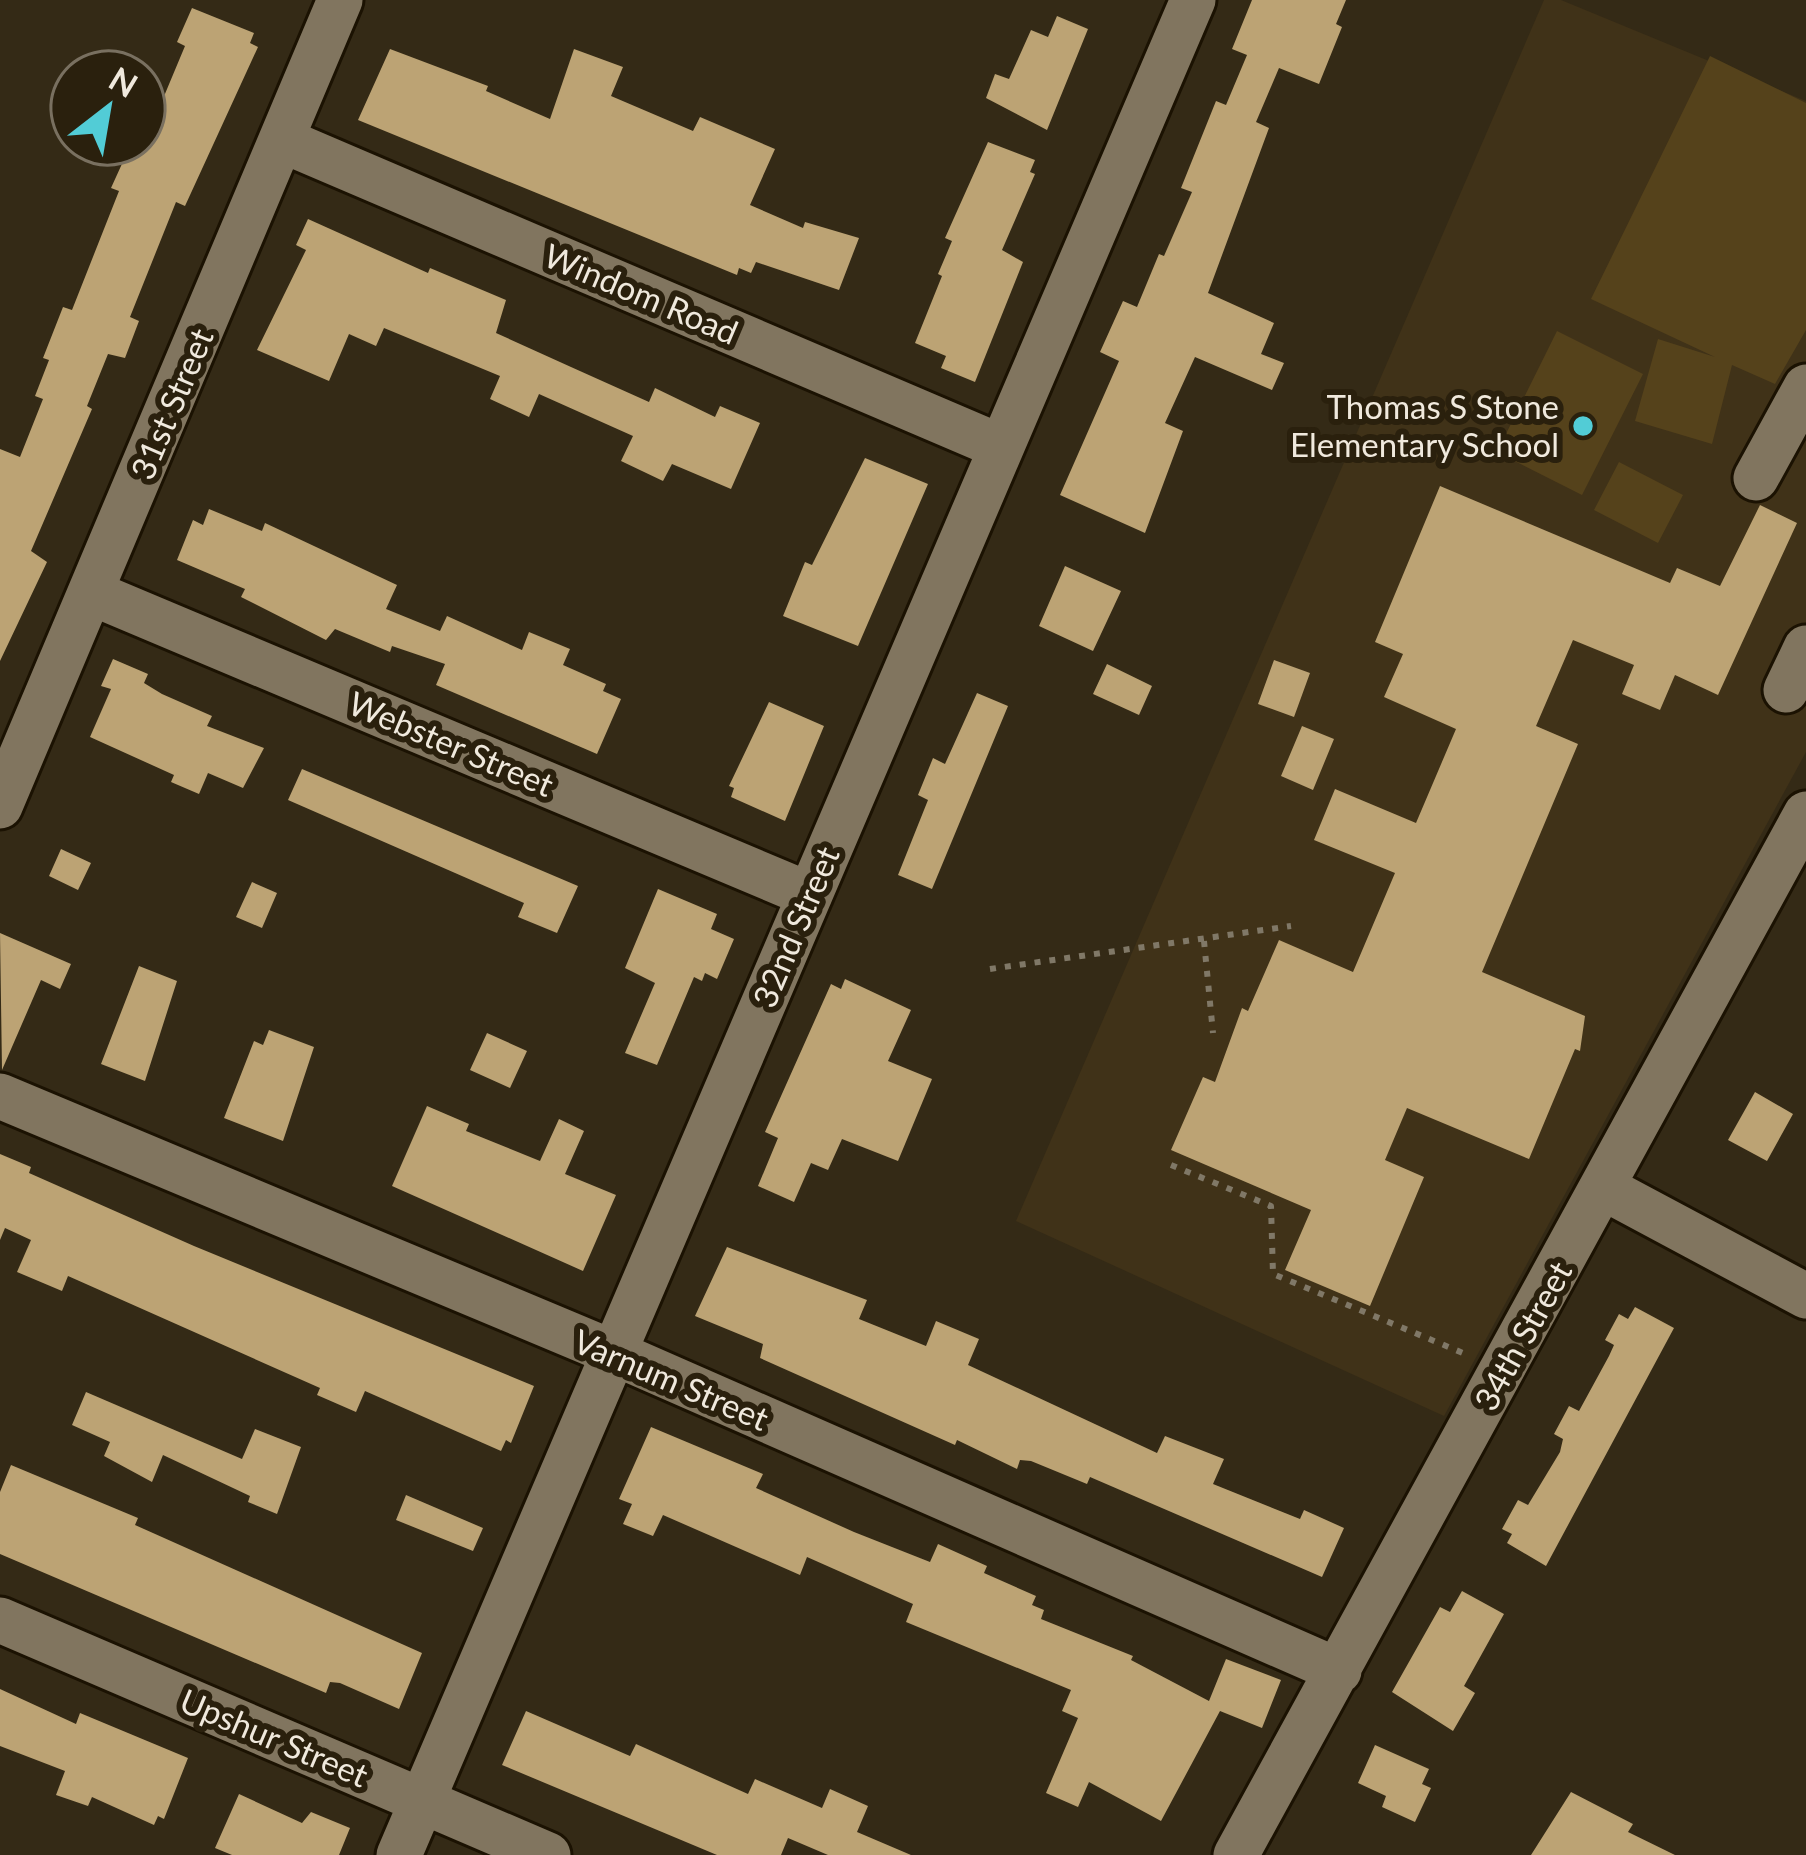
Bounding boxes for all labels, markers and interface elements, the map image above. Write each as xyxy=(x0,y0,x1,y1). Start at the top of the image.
north arrow xyxy=(48,48,168,168)
text: N xyxy=(103,58,145,105)
street label: Windom Road xyxy=(539,234,744,352)
street label: 31st Street xyxy=(121,322,221,485)
place label: Thomas S Stone Elementary School xyxy=(1290,386,1559,464)
marker: Thomas S Stone Elementary School xyxy=(1570,413,1596,439)
street label: Webster Street xyxy=(343,682,560,804)
street label: 32nd Street xyxy=(743,840,847,1013)
street label: 34th Street xyxy=(1465,1254,1579,1417)
street label: Varnum Street xyxy=(568,1320,775,1438)
street label: Upshur Street xyxy=(175,1680,374,1795)

